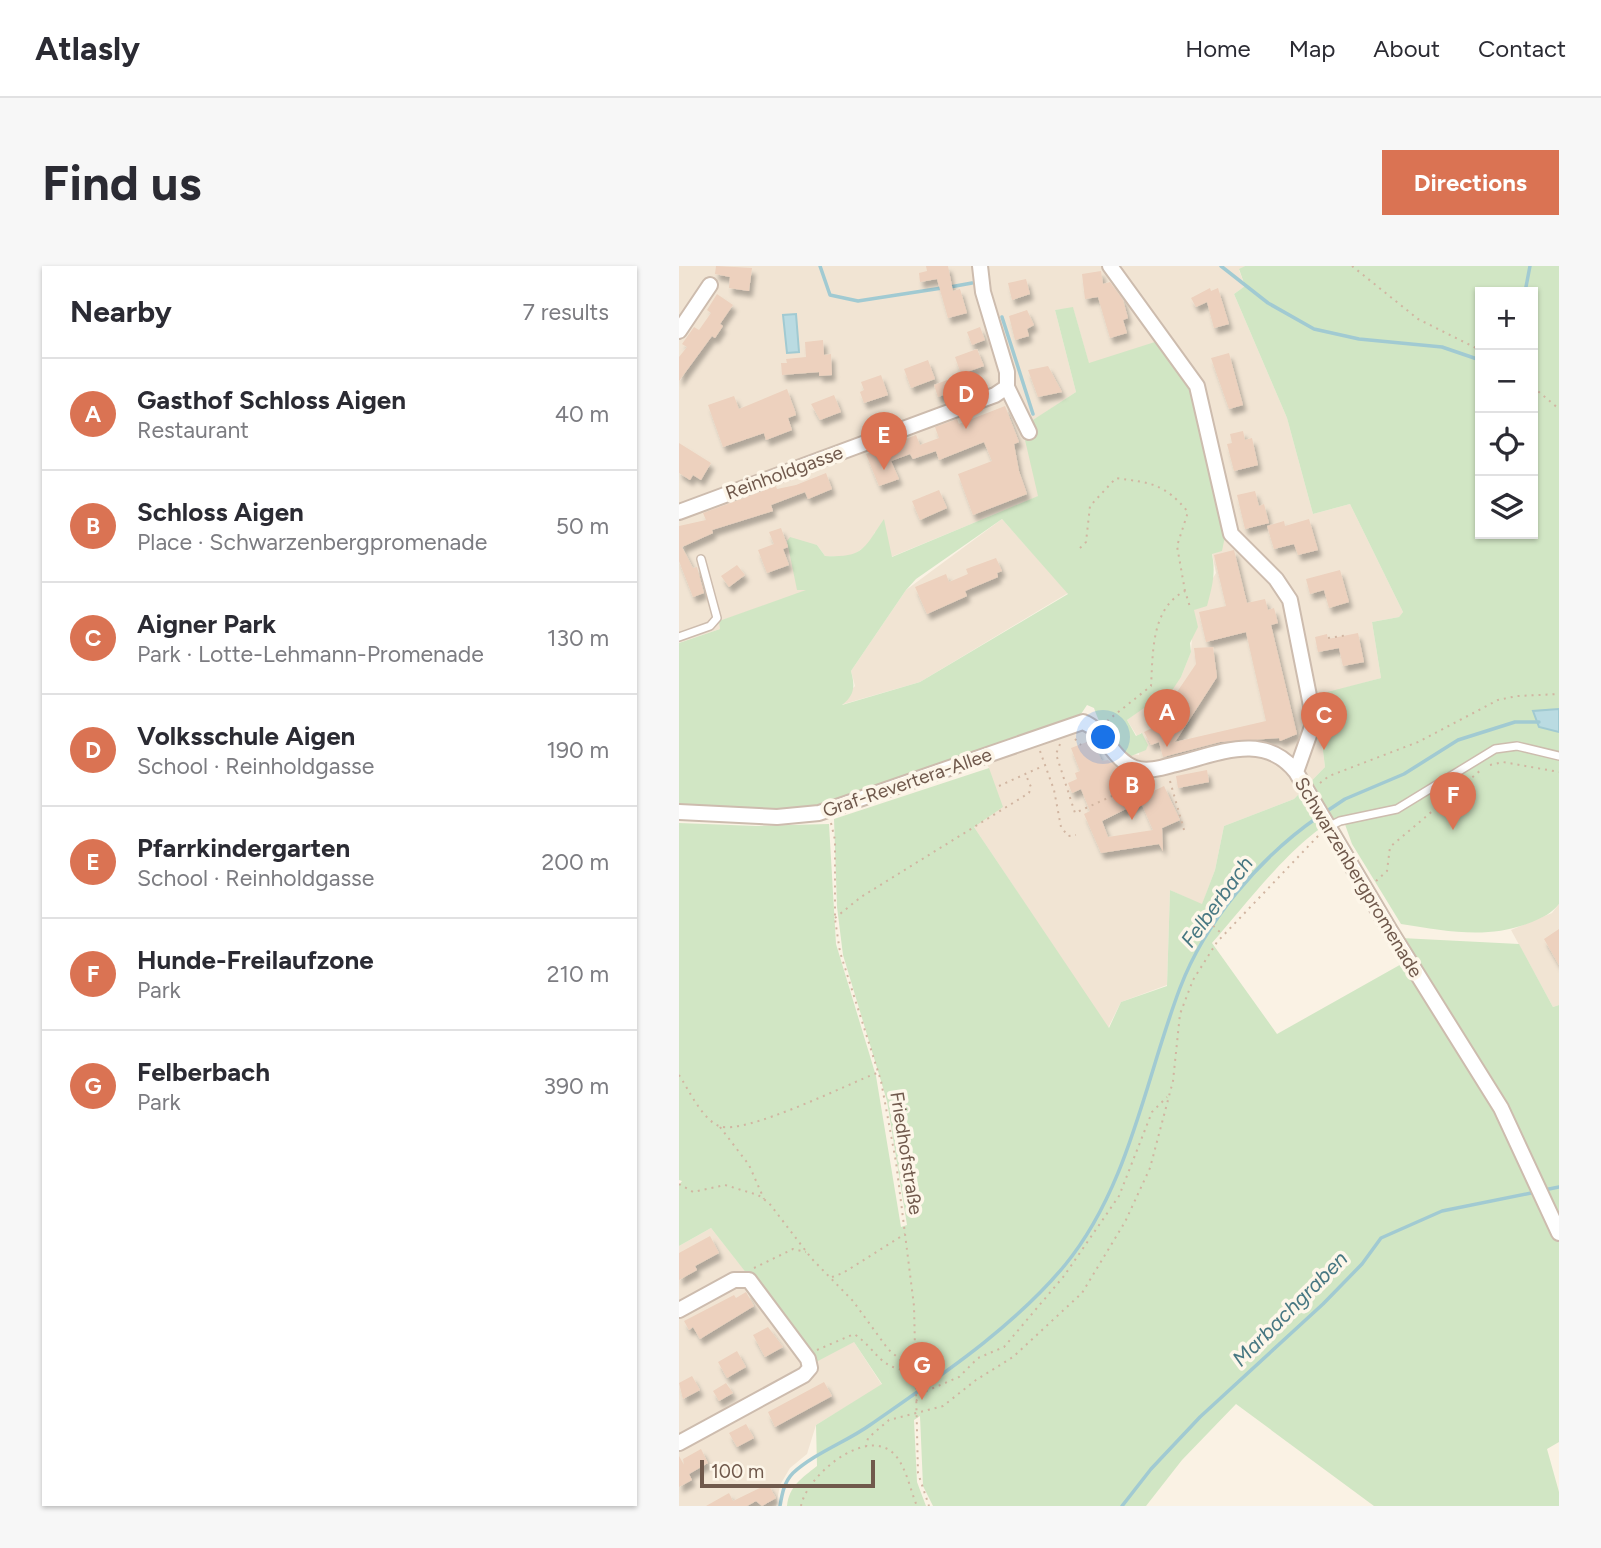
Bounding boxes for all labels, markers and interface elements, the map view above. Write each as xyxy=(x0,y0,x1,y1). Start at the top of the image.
text: Atlasly xyxy=(35,29,140,68)
text: Home xyxy=(1185,34,1251,63)
text: Map xyxy=(1289,34,1335,63)
text: About xyxy=(1373,34,1440,63)
text: Contact xyxy=(1478,34,1566,63)
button: Directions xyxy=(1382,150,1559,215)
text: Find us xyxy=(42,153,201,212)
map controls xyxy=(1475,287,1538,539)
button: + xyxy=(1475,287,1538,350)
text: Nearby xyxy=(70,293,172,330)
text: 7 results xyxy=(523,298,609,326)
button: − xyxy=(1475,350,1538,413)
pin: D xyxy=(943,371,989,429)
text: Gasthof Schloss Aigen xyxy=(137,384,406,416)
text: A xyxy=(85,400,101,428)
text: 40 m xyxy=(555,400,609,428)
pin: E xyxy=(861,412,907,470)
button: locate xyxy=(1475,413,1538,476)
text: Restaurant xyxy=(137,416,249,444)
street label: Reinholdgasse xyxy=(722,441,846,504)
button: layers xyxy=(1475,476,1538,539)
text: Schloss Aigen xyxy=(137,496,304,528)
text: B xyxy=(86,512,100,540)
text: 50 m xyxy=(556,512,609,540)
text: Place · Schwarzenbergpromenade xyxy=(137,528,487,556)
text: Aigner Park xyxy=(137,608,276,640)
text: C xyxy=(85,624,101,652)
text: 130 m xyxy=(547,624,609,652)
text: Park · Lotte-Lehmann-Promenade xyxy=(137,640,484,668)
pin: A xyxy=(1144,689,1190,747)
pin: C xyxy=(1301,692,1347,750)
text: Volksschule Aigen xyxy=(137,720,355,752)
your location xyxy=(1086,720,1120,754)
text: D xyxy=(85,736,101,764)
text: 190 m xyxy=(546,736,609,764)
street label: Graf-Revertera-Allee xyxy=(820,743,995,822)
text: School · Reinholdgasse xyxy=(137,752,374,780)
pin: B xyxy=(1109,762,1155,820)
pin: F xyxy=(1430,772,1476,830)
street label: Schwarzenbergpromenade xyxy=(1290,773,1428,982)
text: Pfarrkindergarten xyxy=(137,832,350,864)
text: E xyxy=(86,848,100,876)
text: 200 m xyxy=(541,848,609,876)
water label: Felberbach xyxy=(1175,851,1258,952)
text: School · Reinholdgasse xyxy=(137,864,374,892)
text: Hunde-Freilaufzone xyxy=(137,944,374,976)
text: F xyxy=(87,960,99,988)
text: 210 m xyxy=(547,960,609,988)
text: Park xyxy=(137,976,181,1004)
text: Felberbach xyxy=(137,1056,270,1088)
text: G xyxy=(84,1072,102,1100)
text: 390 m xyxy=(543,1072,609,1100)
text: Park xyxy=(137,1088,181,1116)
street label: Friedhofstraße xyxy=(885,1090,928,1216)
water label: Marbachgraben xyxy=(1227,1246,1353,1371)
pin: G xyxy=(899,1342,945,1400)
scale bar xyxy=(700,1457,875,1489)
text: 100 m xyxy=(711,1460,764,1483)

